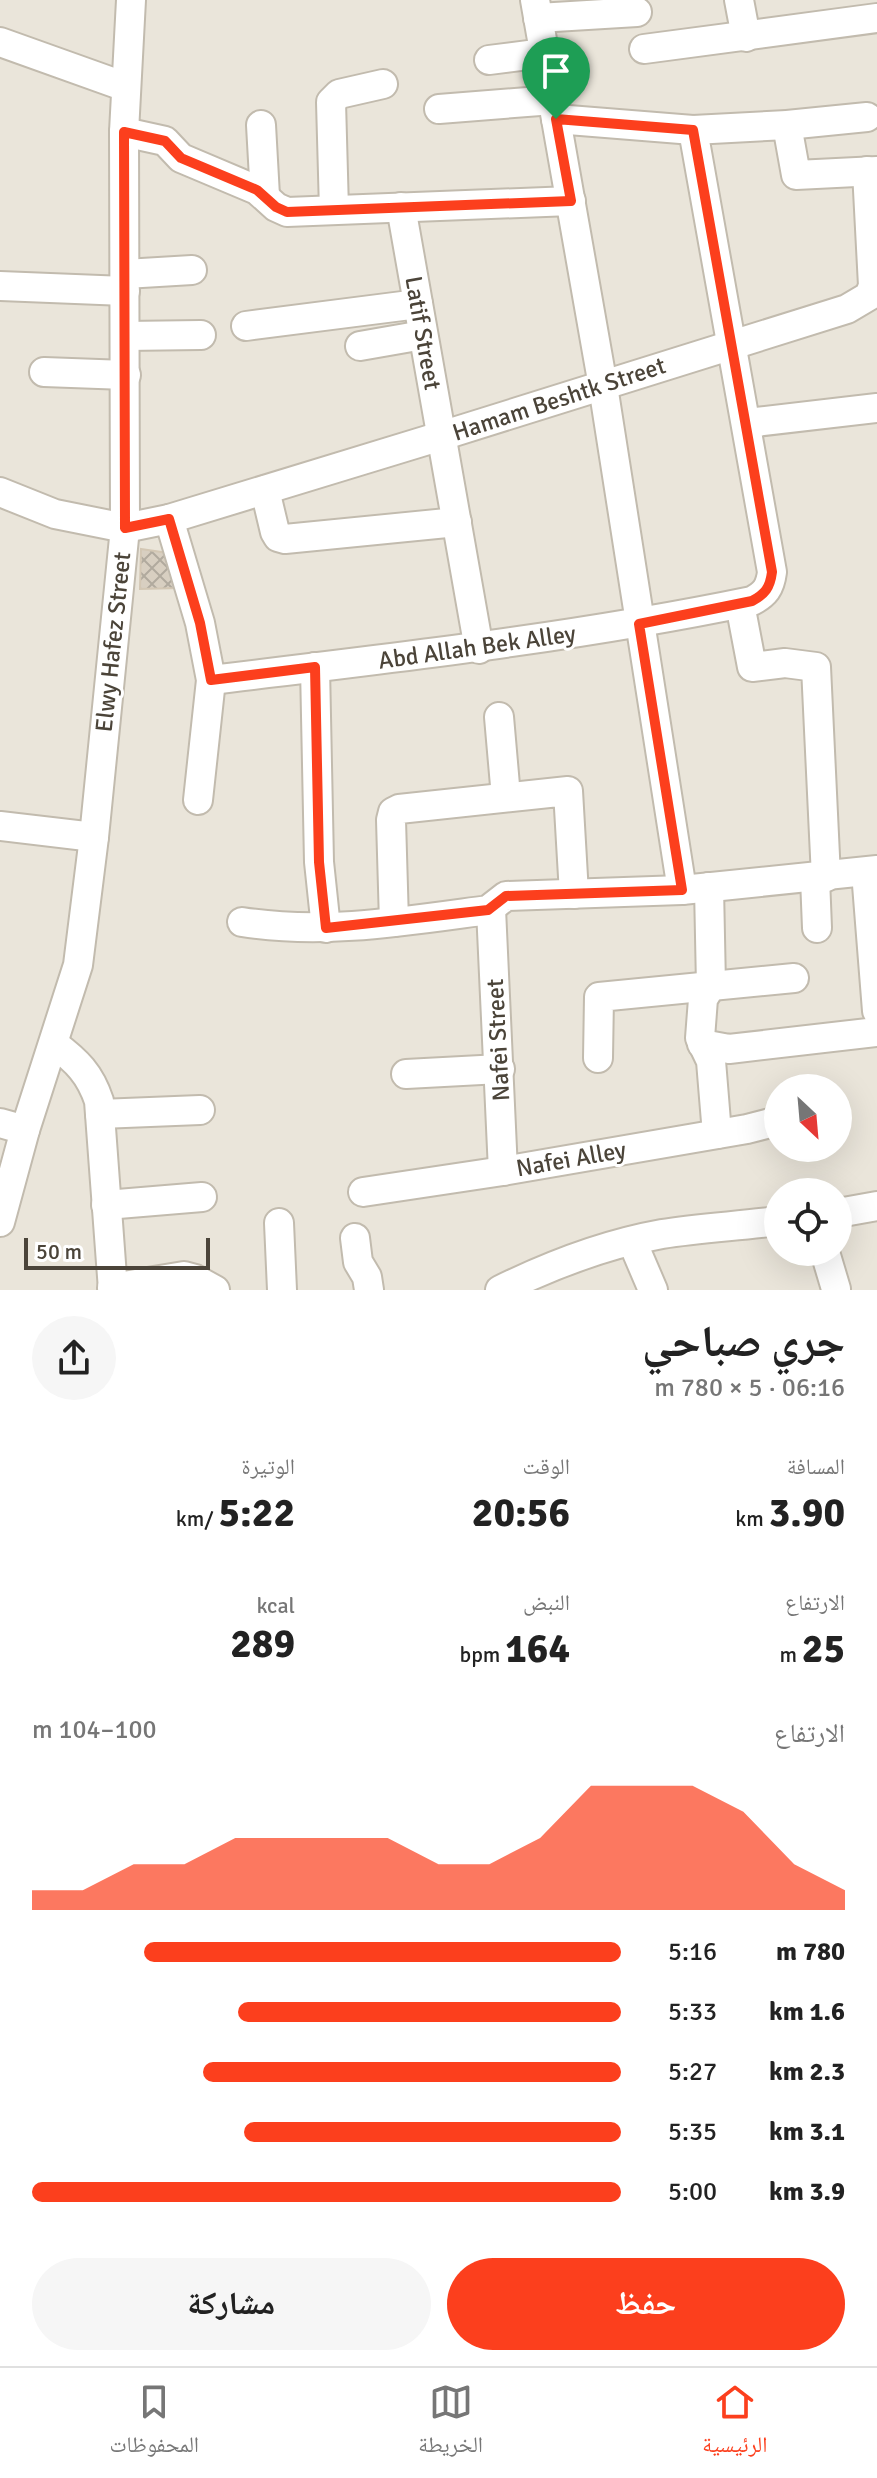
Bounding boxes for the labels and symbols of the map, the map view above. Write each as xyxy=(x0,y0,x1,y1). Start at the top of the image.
pin xyxy=(522,37,590,119)
street label: Latif Street xyxy=(398,274,448,392)
street label: Hamam Beshtk Street xyxy=(449,350,669,448)
street label: Elwy Hafez Street xyxy=(89,550,137,734)
street label: Abd Allah Bek Alley xyxy=(376,618,578,676)
street label: Nafei Street xyxy=(480,978,516,1102)
north arrow xyxy=(764,1074,852,1162)
street label: Nafei Alley xyxy=(514,1135,628,1183)
scale bar xyxy=(24,1234,210,1270)

